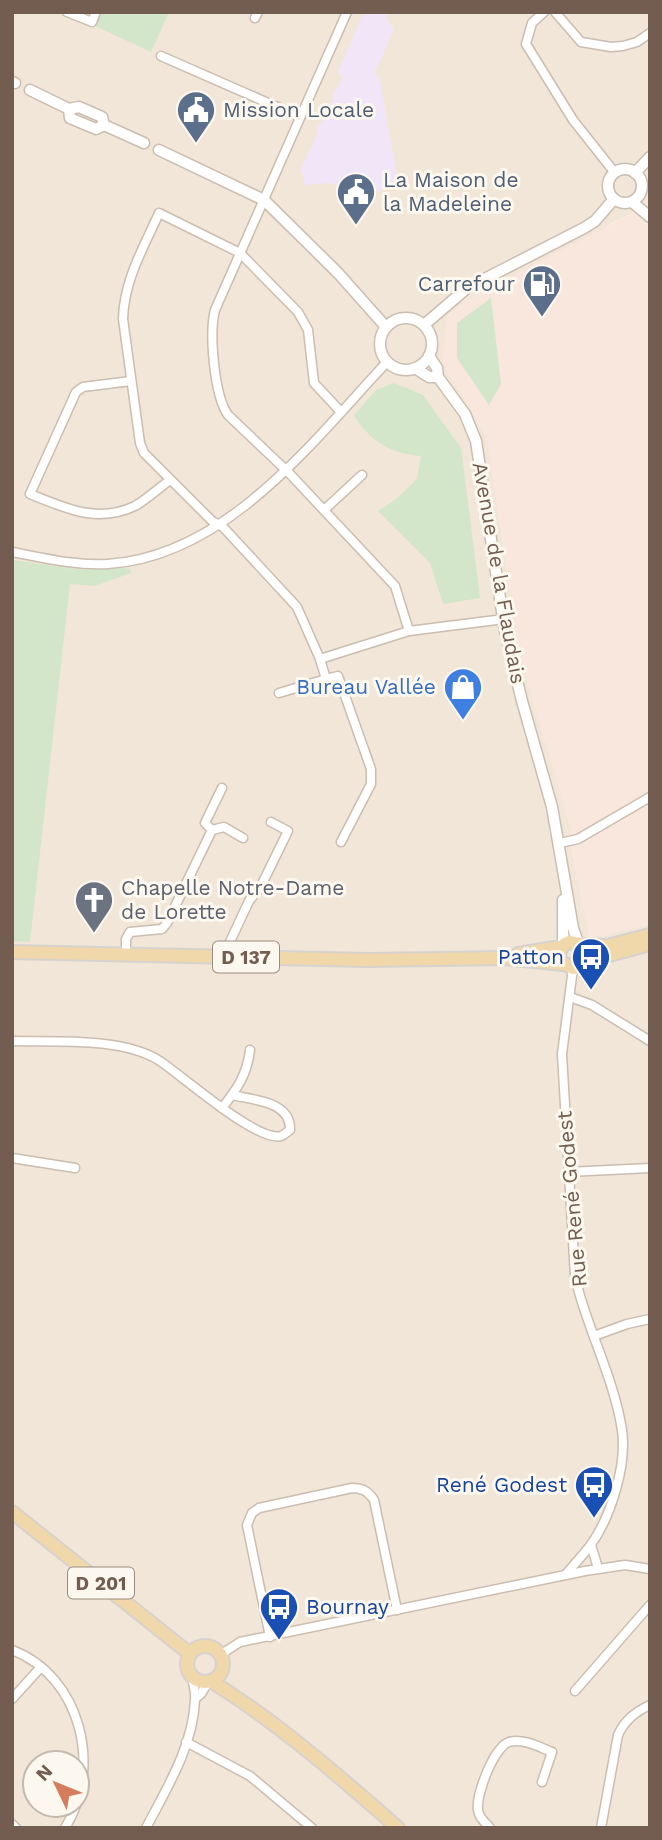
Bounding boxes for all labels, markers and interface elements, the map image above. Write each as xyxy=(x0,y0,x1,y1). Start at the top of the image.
public building icon: Mission Locale xyxy=(175,89,217,144)
place label: Mission Locale xyxy=(223,97,374,122)
place label: La Maison de la Madeleine xyxy=(383,167,519,216)
public building icon: La Maison de la Madeleine xyxy=(335,171,377,226)
fuel station icon: Carrefour xyxy=(521,263,563,318)
place label: Carrefour xyxy=(418,271,515,296)
street label: Avenue de la Flaudais xyxy=(468,460,531,686)
shop icon: Bureau Vallée xyxy=(442,666,484,721)
place label: Bureau Vallée xyxy=(296,674,436,699)
place label: Chapelle Notre-Dame de Lorette xyxy=(121,875,344,924)
church icon: Chapelle Notre-Dame de Lorette xyxy=(73,879,115,934)
bus stop icon: Patton xyxy=(570,936,612,991)
road number: D 137 xyxy=(213,942,279,973)
place label: Patton xyxy=(498,944,564,969)
street label: Rue René Godest xyxy=(551,1110,592,1288)
bus stop icon: René Godest xyxy=(573,1464,615,1519)
place label: René Godest xyxy=(436,1472,567,1497)
road number: D 201 xyxy=(68,1568,134,1598)
bus stop icon: Bournay xyxy=(258,1586,300,1641)
place label: Bournay xyxy=(306,1594,389,1619)
north arrow xyxy=(21,1749,91,1819)
text: N xyxy=(31,1760,57,1786)

